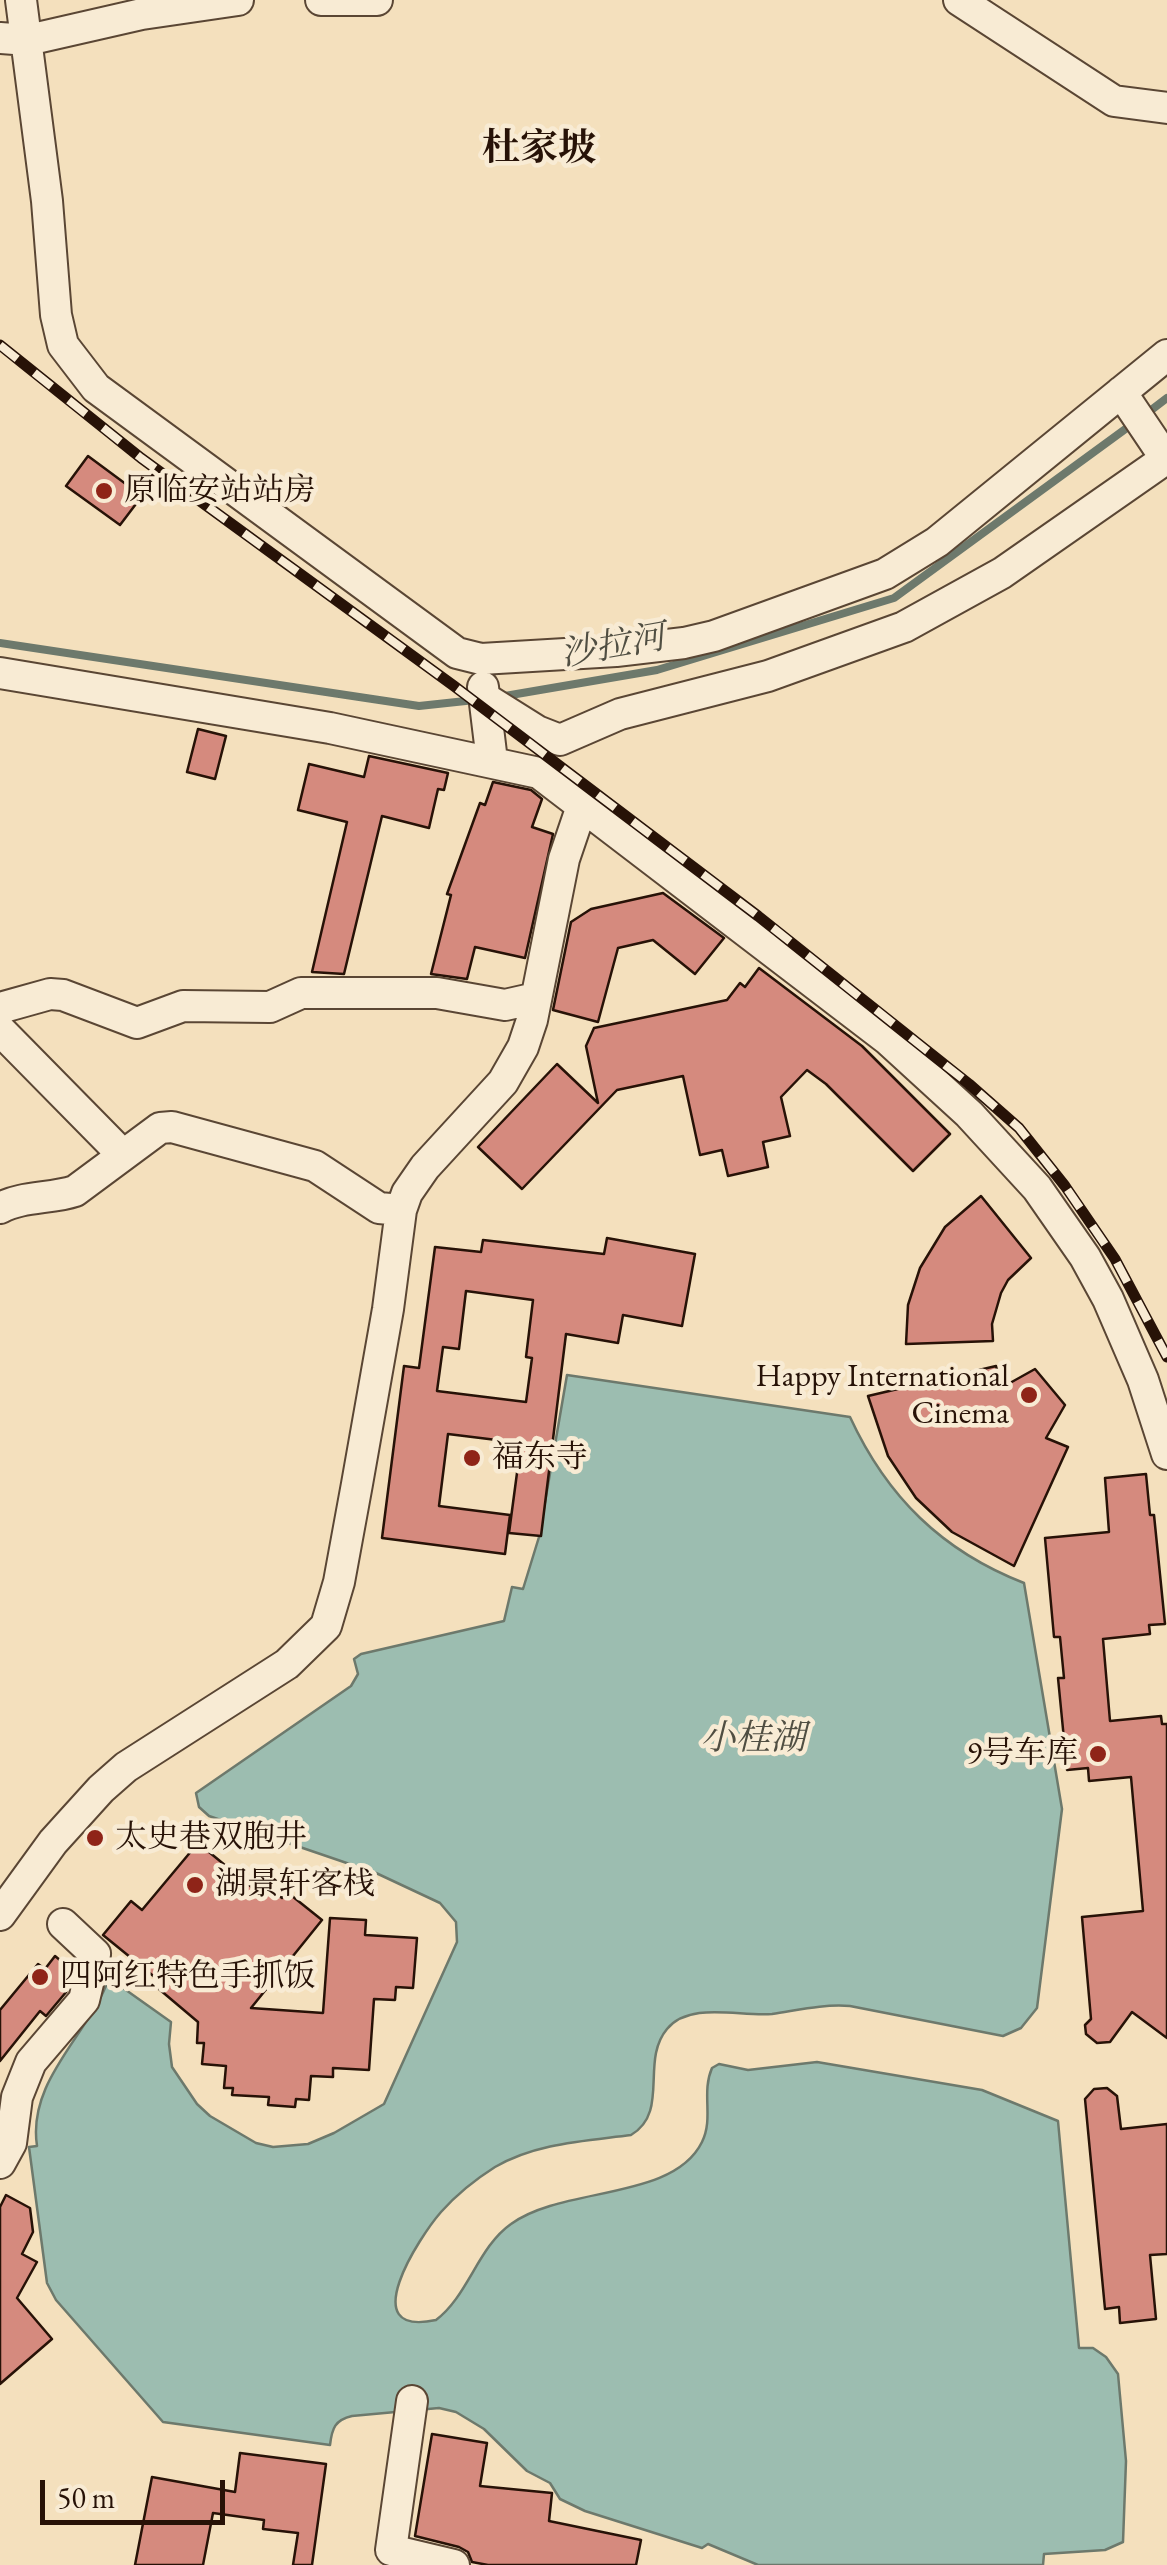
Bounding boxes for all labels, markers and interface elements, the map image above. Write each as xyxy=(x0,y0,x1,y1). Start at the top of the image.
district label: 杜家坡 xyxy=(482,127,596,173)
place label: 原临安站站房 xyxy=(124,472,316,510)
marker: 原临安站站房 xyxy=(93,480,115,502)
water label: 沙拉河 xyxy=(558,617,668,677)
place label: Happy International Cinema xyxy=(756,1358,1009,1433)
marker: Happy International Cinema xyxy=(1018,1384,1040,1406)
place label: 福东寺 xyxy=(492,1439,588,1477)
marker: 福东寺 xyxy=(461,1447,483,1469)
water label: 小桂湖 xyxy=(701,1718,805,1760)
place label: 9号车库 xyxy=(967,1735,1078,1773)
marker: 9号车库 xyxy=(1087,1743,1109,1765)
place label: 太史巷双胞井 xyxy=(115,1819,307,1857)
marker: 太史巷双胞井 xyxy=(84,1827,106,1849)
place label: 湖景轩客栈 xyxy=(215,1866,375,1904)
marker: 湖景轩客栈 xyxy=(184,1874,206,1896)
place label: 四阿红特色手抓饭 xyxy=(60,1958,316,1996)
marker: 四阿红特色手抓饭 xyxy=(29,1966,51,1988)
scale bar xyxy=(45,2460,230,2522)
text: 50 m xyxy=(57,2478,115,2517)

